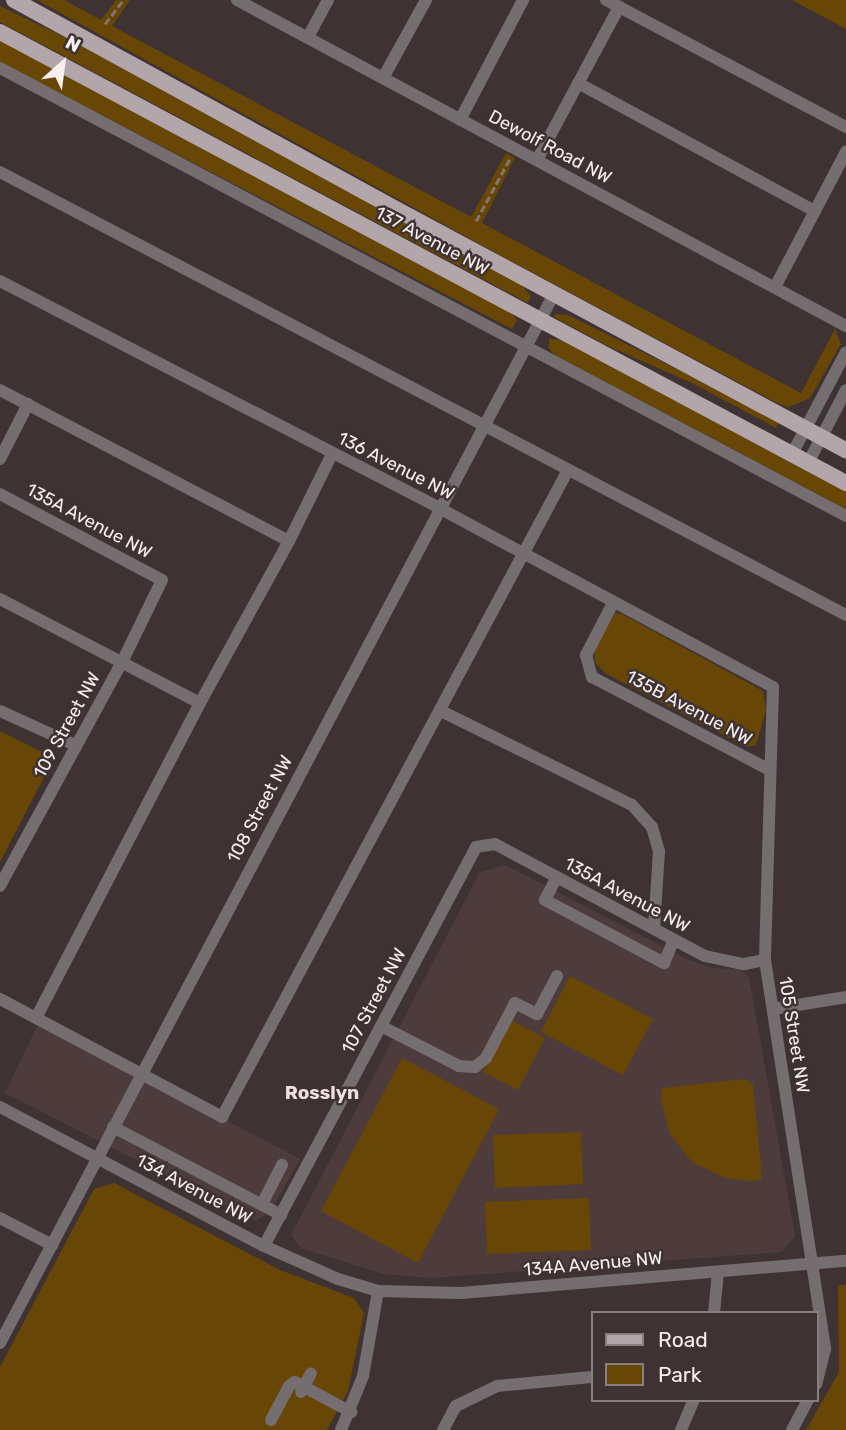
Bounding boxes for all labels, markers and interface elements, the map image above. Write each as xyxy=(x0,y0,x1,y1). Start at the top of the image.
north arrow xyxy=(28,28,98,98)
text: N xyxy=(62,31,85,57)
street label: Dewolf Road NW xyxy=(485,105,615,189)
street label: 137 Avenue NW xyxy=(371,202,493,280)
street label: 136 Avenue NW xyxy=(334,427,458,505)
street label: 135A Avenue NW xyxy=(22,479,156,563)
street label: 135B Avenue NW xyxy=(622,666,756,750)
street label: 109 Street NW xyxy=(29,668,105,782)
street label: 108 Street NW xyxy=(223,752,297,866)
street label: 135A Avenue NW xyxy=(560,853,694,937)
street label: 107 Street NW xyxy=(337,945,411,1057)
street label: 105 Street NW xyxy=(774,975,814,1095)
district label: Rosslyn xyxy=(285,1082,359,1104)
street label: 134 Avenue NW xyxy=(132,1149,256,1229)
street label: 134A Avenue NW xyxy=(522,1247,664,1281)
legend xyxy=(590,1311,818,1402)
text: Road xyxy=(658,1327,708,1352)
text: Park xyxy=(658,1362,702,1387)

